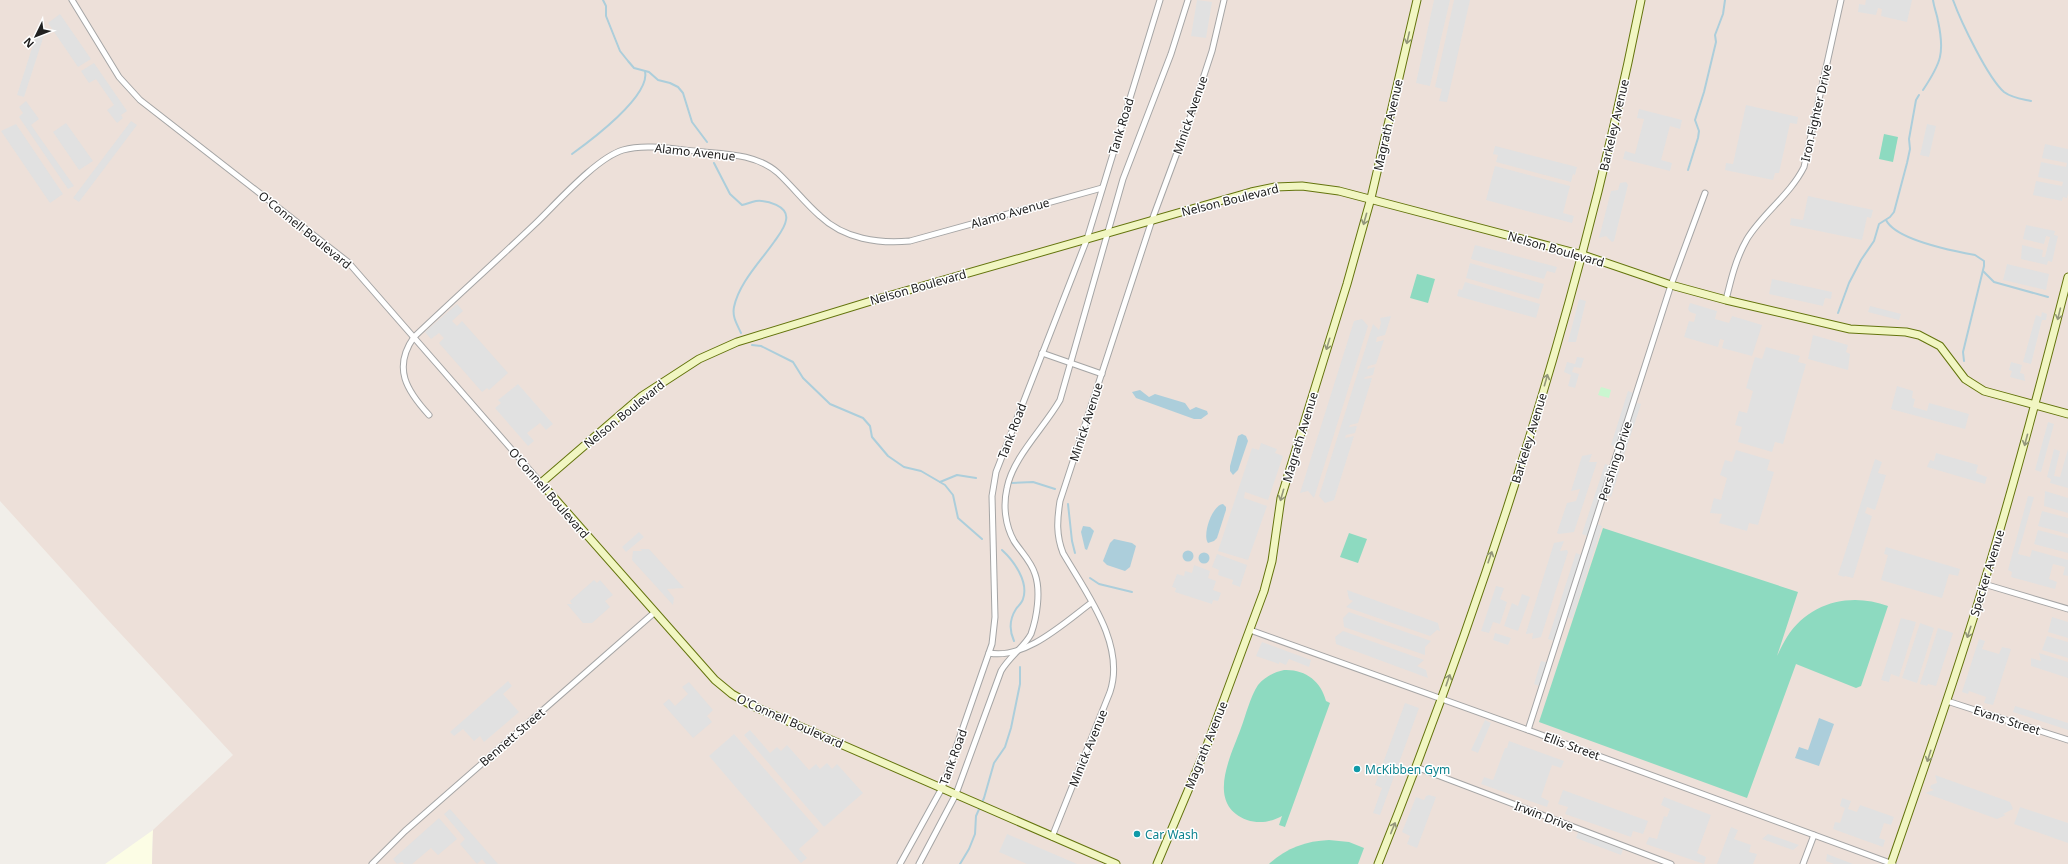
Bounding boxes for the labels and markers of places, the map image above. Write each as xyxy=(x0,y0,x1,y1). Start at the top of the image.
place label: McKibben Gym xyxy=(1365,761,1450,778)
marker: McKibben Gym xyxy=(1352,764,1362,774)
place label: Car Wash xyxy=(1145,826,1198,843)
marker: Car Wash xyxy=(1132,829,1142,839)

